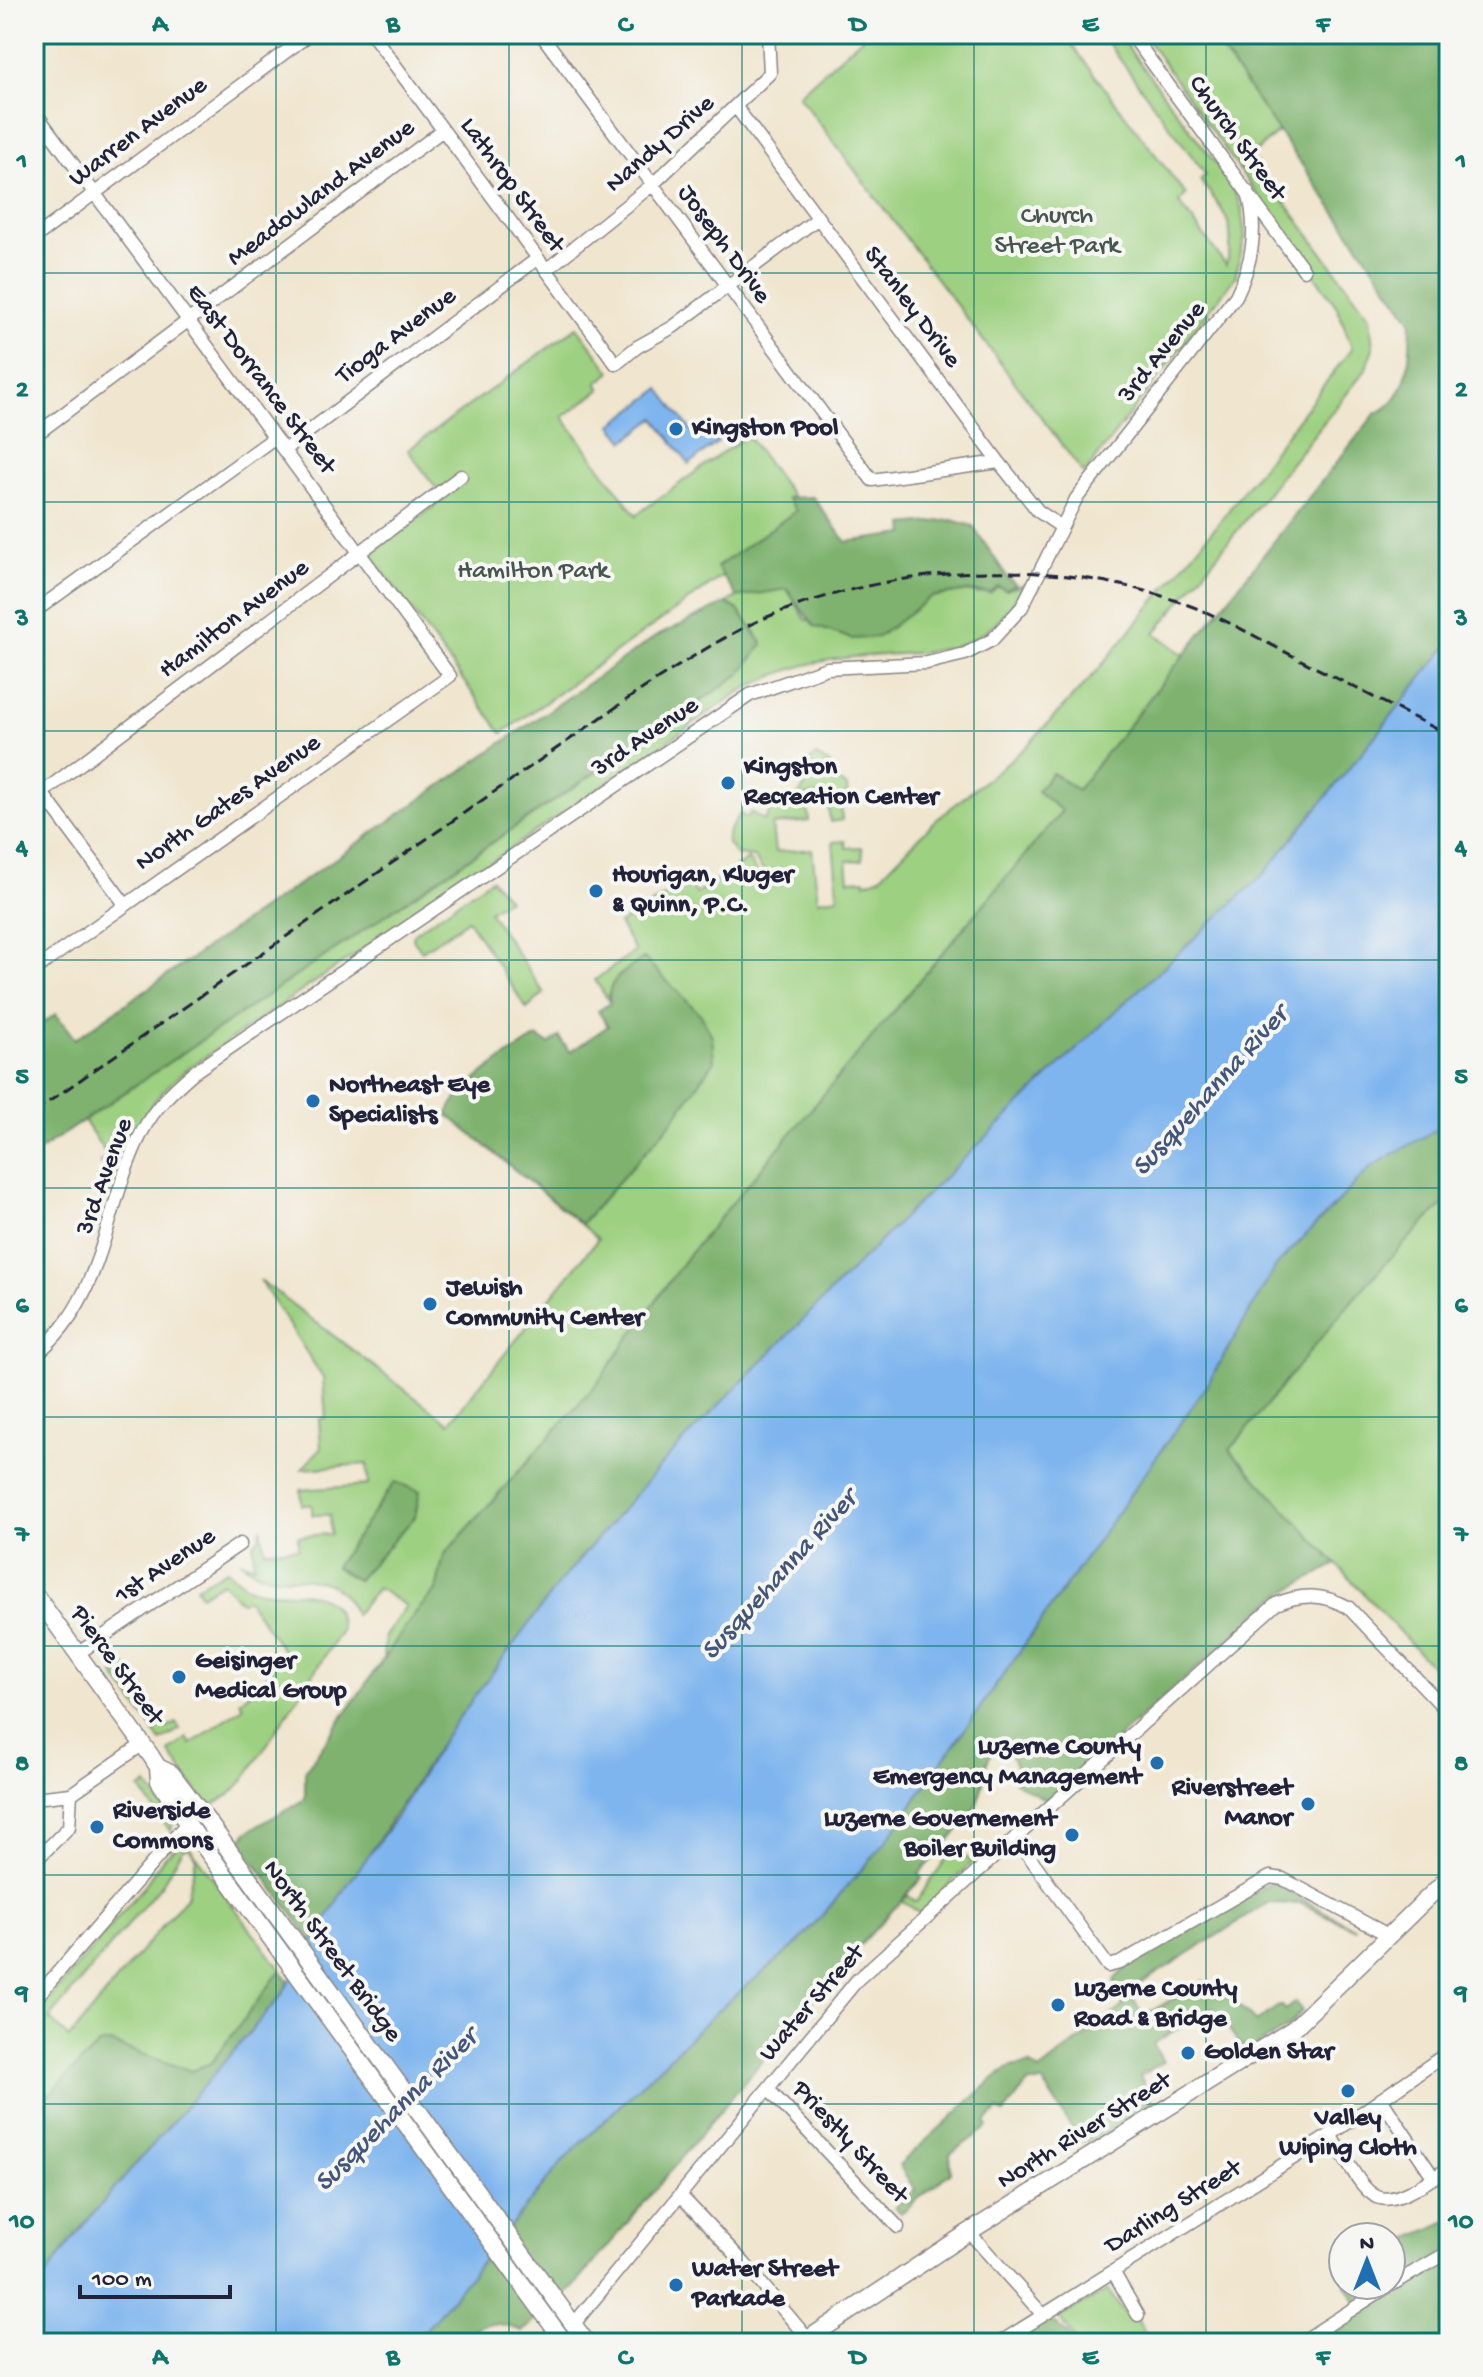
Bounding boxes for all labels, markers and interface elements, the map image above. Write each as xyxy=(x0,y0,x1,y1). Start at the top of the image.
text: A xyxy=(151,11,169,42)
text: B xyxy=(385,11,401,42)
text: C xyxy=(618,11,635,42)
text: D xyxy=(848,11,868,42)
text: E xyxy=(1082,11,1100,42)
text: F xyxy=(1315,11,1331,42)
street label: Church Street xyxy=(1180,70,1293,210)
street label: Warren Avenue xyxy=(64,71,215,195)
street label: Nandy Drive xyxy=(600,89,722,201)
street label: Lathrop Street xyxy=(452,112,572,262)
street label: Meadowland Avenue xyxy=(222,113,422,275)
text: 1 xyxy=(16,148,27,179)
text: 1 xyxy=(1455,148,1466,179)
street label: Joseph Drive xyxy=(669,179,777,311)
park label: Church Street Park xyxy=(994,202,1122,263)
street label: Stanley Drive xyxy=(855,241,967,375)
street label: East Dorrance Street xyxy=(178,279,343,483)
street label: Tioga Avenue xyxy=(329,281,464,394)
street label: 3rd Avenue xyxy=(1112,295,1214,411)
text: 2 xyxy=(16,376,29,407)
text: 2 xyxy=(1455,376,1468,407)
place label: Kingston Pool xyxy=(691,414,839,445)
marker: Kingston Pool xyxy=(667,420,685,438)
street label: Hamilton Avenue xyxy=(154,553,317,687)
park label: Hamilton Park xyxy=(457,557,611,588)
text: 3 xyxy=(14,605,29,636)
text: 3 xyxy=(1453,605,1468,636)
street label: 3rd Avenue xyxy=(586,691,706,786)
street label: North Gates Avenue xyxy=(130,728,328,880)
place label: Kingston Recreation Center xyxy=(743,753,941,814)
marker: Kingston Recreation Center xyxy=(719,774,737,792)
text: 4 xyxy=(15,834,29,865)
text: 4 xyxy=(1454,834,1468,865)
place label: Hourigan, Kluger & Quinn, P.C. xyxy=(612,861,796,922)
marker: Hourigan, Kluger & Quinn, P.C. xyxy=(587,882,605,900)
water label: Susquehanna River xyxy=(1126,996,1299,1184)
text: 5 xyxy=(15,1063,29,1094)
text: 5 xyxy=(1454,1063,1468,1094)
place label: Northeast Eye Specialists xyxy=(329,1071,491,1132)
marker: Northeast Eye Specialists xyxy=(304,1092,322,1110)
street label: 3rd Avenue xyxy=(70,1114,142,1241)
place label: Jewish Community Center xyxy=(445,1274,646,1335)
text: 6 xyxy=(15,1292,29,1323)
text: 6 xyxy=(1454,1292,1468,1323)
marker: Jewish Community Center xyxy=(421,1295,439,1313)
water label: Susquehanna River xyxy=(695,1480,868,1668)
text: 7 xyxy=(13,1521,30,1552)
text: 7 xyxy=(1452,1521,1469,1552)
street label: 1st Avenue xyxy=(109,1522,223,1613)
street label: Pierce Street xyxy=(62,1599,171,1734)
place label: Geisinger Medical Group xyxy=(195,1647,347,1708)
marker: Geisinger Medical Group xyxy=(170,1668,188,1686)
place label: Luzerne County Emergency Management xyxy=(873,1733,1143,1794)
text: 8 xyxy=(15,1750,29,1781)
text: 8 xyxy=(1454,1750,1468,1781)
marker: Luzerne County Emergency Management xyxy=(1148,1754,1166,1772)
place label: Riverstreet Manor xyxy=(1171,1774,1295,1835)
marker: Riverstreet Manor xyxy=(1299,1795,1317,1813)
place label: Riverside Commons xyxy=(112,1797,214,1858)
place label: Luzerne Governement Boiler Building xyxy=(824,1805,1058,1866)
marker: Riverside Commons xyxy=(88,1818,106,1836)
marker: Luzerne Governement Boiler Building xyxy=(1063,1826,1081,1844)
street label: North Street Bridge xyxy=(255,1855,408,2050)
street label: Water Street xyxy=(754,1937,874,2069)
place label: Luzerne County Road & Bridge xyxy=(1073,1975,1237,2036)
text: 9 xyxy=(13,1979,29,2010)
text: 9 xyxy=(1452,1979,1468,2010)
marker: Luzerne County Road & Bridge xyxy=(1049,1996,1067,2014)
water label: Susquehanna River xyxy=(308,2019,489,2200)
place label: Golden Star xyxy=(1204,2038,1336,2069)
marker: Golden Star xyxy=(1179,2044,1197,2062)
street label: North River Street xyxy=(992,2065,1180,2198)
street label: Priestly Street xyxy=(784,2074,915,2213)
marker: Valley Wiping Cloth xyxy=(1339,2082,1357,2100)
place label: Valley Wiping Cloth xyxy=(1278,2104,1417,2165)
street label: Darling Street xyxy=(1099,2153,1250,2263)
text: 10 xyxy=(8,2208,35,2239)
text: 10 xyxy=(1447,2208,1474,2239)
north arrow xyxy=(1327,2221,1407,2301)
text: N xyxy=(1360,2232,1374,2258)
scale bar xyxy=(80,2249,230,2299)
place label: Water Street Parkade xyxy=(690,2255,840,2316)
text: 100 m xyxy=(91,2266,152,2295)
marker: Water Street Parkade xyxy=(667,2276,685,2294)
text: A xyxy=(151,2344,169,2375)
text: B xyxy=(385,2344,401,2375)
text: C xyxy=(618,2344,635,2375)
text: D xyxy=(848,2344,868,2375)
text: E xyxy=(1082,2344,1100,2375)
text: F xyxy=(1315,2344,1331,2375)

